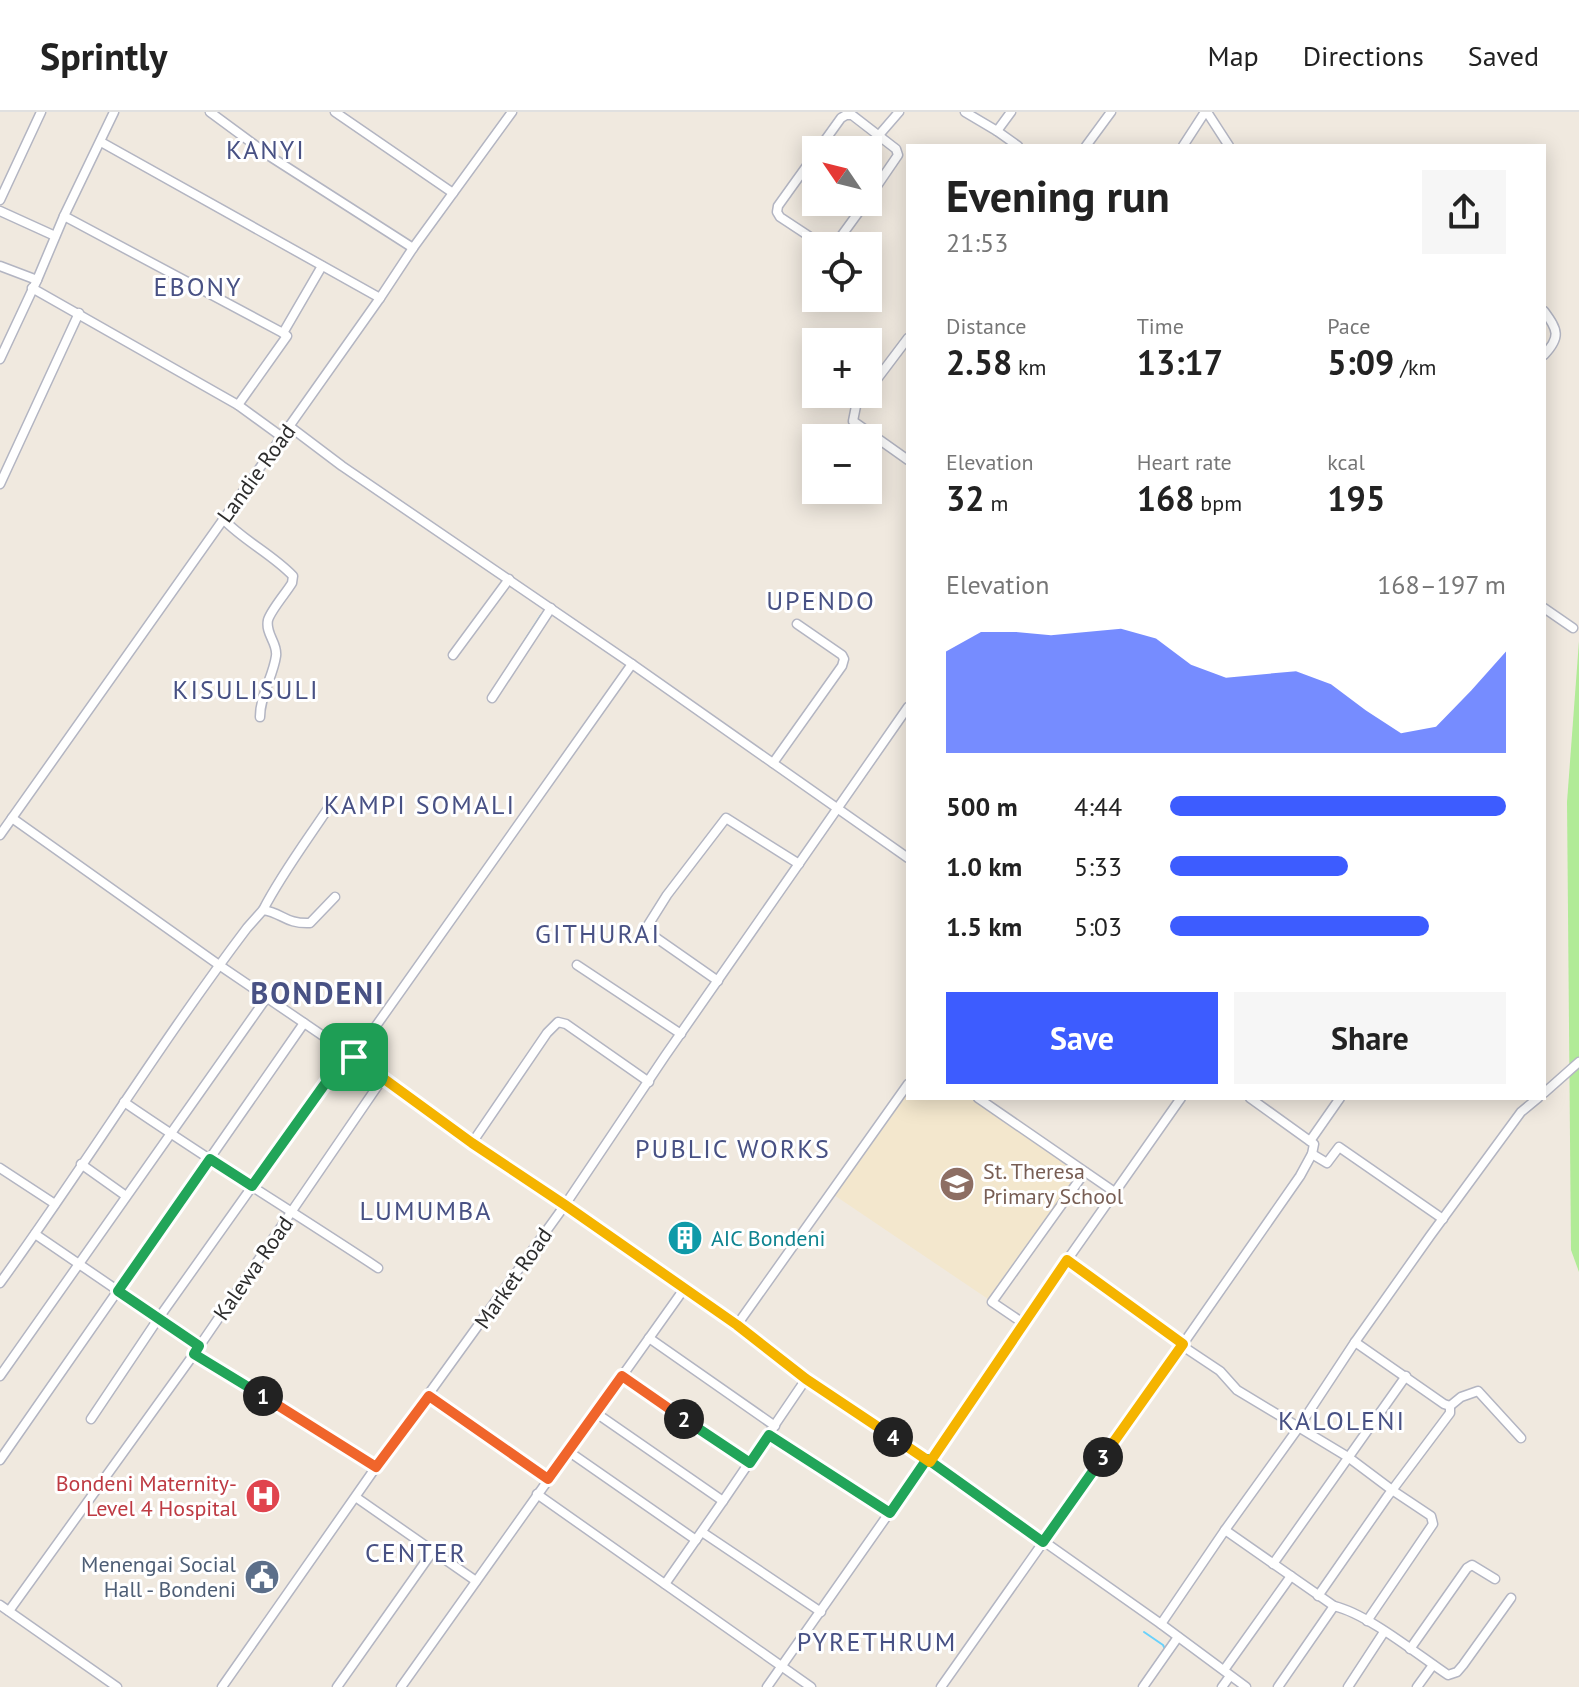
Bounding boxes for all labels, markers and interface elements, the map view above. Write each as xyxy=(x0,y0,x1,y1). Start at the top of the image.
text: Sprintly xyxy=(40,31,168,80)
text: Map xyxy=(1208,37,1259,74)
text: Directions xyxy=(1303,37,1424,74)
text: Saved xyxy=(1468,37,1539,74)
district label: KANYI xyxy=(226,133,306,166)
north arrow xyxy=(802,136,882,216)
map controls xyxy=(802,136,882,504)
text: Evening run xyxy=(946,167,1170,224)
button: share xyxy=(1422,170,1506,254)
text: 21:53 xyxy=(946,226,1008,259)
button: locate xyxy=(802,232,882,312)
district label: EBONY xyxy=(154,270,242,303)
text: Distance xyxy=(946,312,1027,340)
text: Time xyxy=(1137,312,1184,340)
text: Pace xyxy=(1327,312,1370,340)
button: + xyxy=(802,328,882,408)
text: 2.58 xyxy=(946,340,1012,384)
text: 13:17 xyxy=(1137,340,1223,384)
text: 5:09 xyxy=(1327,340,1394,384)
text: km xyxy=(1012,353,1046,381)
text: /km xyxy=(1394,353,1436,381)
street label: Landie Road xyxy=(211,418,301,528)
button: − xyxy=(802,424,882,504)
text: Elevation xyxy=(946,448,1034,476)
text: Heart rate xyxy=(1137,448,1232,476)
text: kcal xyxy=(1327,448,1365,476)
text: 32 xyxy=(946,476,985,520)
text: 168 xyxy=(1137,476,1195,520)
text: 195 xyxy=(1327,476,1385,520)
text: m xyxy=(985,489,1008,517)
text: bpm xyxy=(1195,489,1242,517)
text: Elevation xyxy=(946,568,1050,601)
text: 168–197 m xyxy=(1377,568,1506,601)
district label: UPENDO xyxy=(766,584,876,617)
district label: KISULISULI xyxy=(173,673,319,706)
district label: KAMPI SOMALI xyxy=(324,788,516,821)
text: 500 m xyxy=(946,790,1018,823)
text: 4:44 xyxy=(1074,790,1122,823)
text: 1.0 km xyxy=(946,850,1022,883)
text: 5:33 xyxy=(1074,850,1122,883)
text: 1.5 km xyxy=(946,910,1022,943)
text: 5:03 xyxy=(1074,910,1122,943)
district label: GITHURAI xyxy=(535,917,661,950)
district label: BONDENI xyxy=(251,973,385,1012)
button: Save xyxy=(946,992,1218,1084)
button: Share xyxy=(1234,992,1506,1084)
pin xyxy=(320,1023,388,1091)
icon: arrive xyxy=(332,1035,376,1079)
district label: PUBLIC WORKS xyxy=(635,1132,831,1165)
place label: St. Theresa Primary School xyxy=(983,1157,1124,1210)
school or university icon: St. Theresa Primary School xyxy=(938,1165,976,1203)
district label: LUMUMBA xyxy=(360,1194,492,1227)
street label: Kalewa Road xyxy=(207,1211,299,1325)
building icon: AIC Bondeni xyxy=(666,1219,704,1257)
street label: Market Road xyxy=(468,1222,558,1334)
place label: AIC Bondeni xyxy=(711,1224,825,1252)
pin: 1 xyxy=(243,1376,283,1416)
text: 1 xyxy=(257,1382,269,1410)
pin: 2 xyxy=(664,1399,704,1439)
district label: KALOLENI xyxy=(1278,1404,1406,1437)
text: 2 xyxy=(678,1405,690,1433)
pin: 4 xyxy=(873,1417,913,1457)
text: 4 xyxy=(887,1423,899,1451)
pin: 3 xyxy=(1083,1437,1123,1477)
text: 3 xyxy=(1097,1443,1109,1471)
place label: Bondeni Maternity- Level 4 Hospital xyxy=(56,1469,238,1522)
hospital icon: Bondeni Maternity- Level 4 Hospital xyxy=(244,1477,282,1515)
district label: CENTER xyxy=(365,1536,467,1569)
place label: Menengai Social Hall - Bondeni xyxy=(81,1550,237,1603)
public building icon: Menengai Social Hall - Bondeni xyxy=(243,1558,281,1596)
district label: PYRETHRUM xyxy=(797,1625,957,1658)

